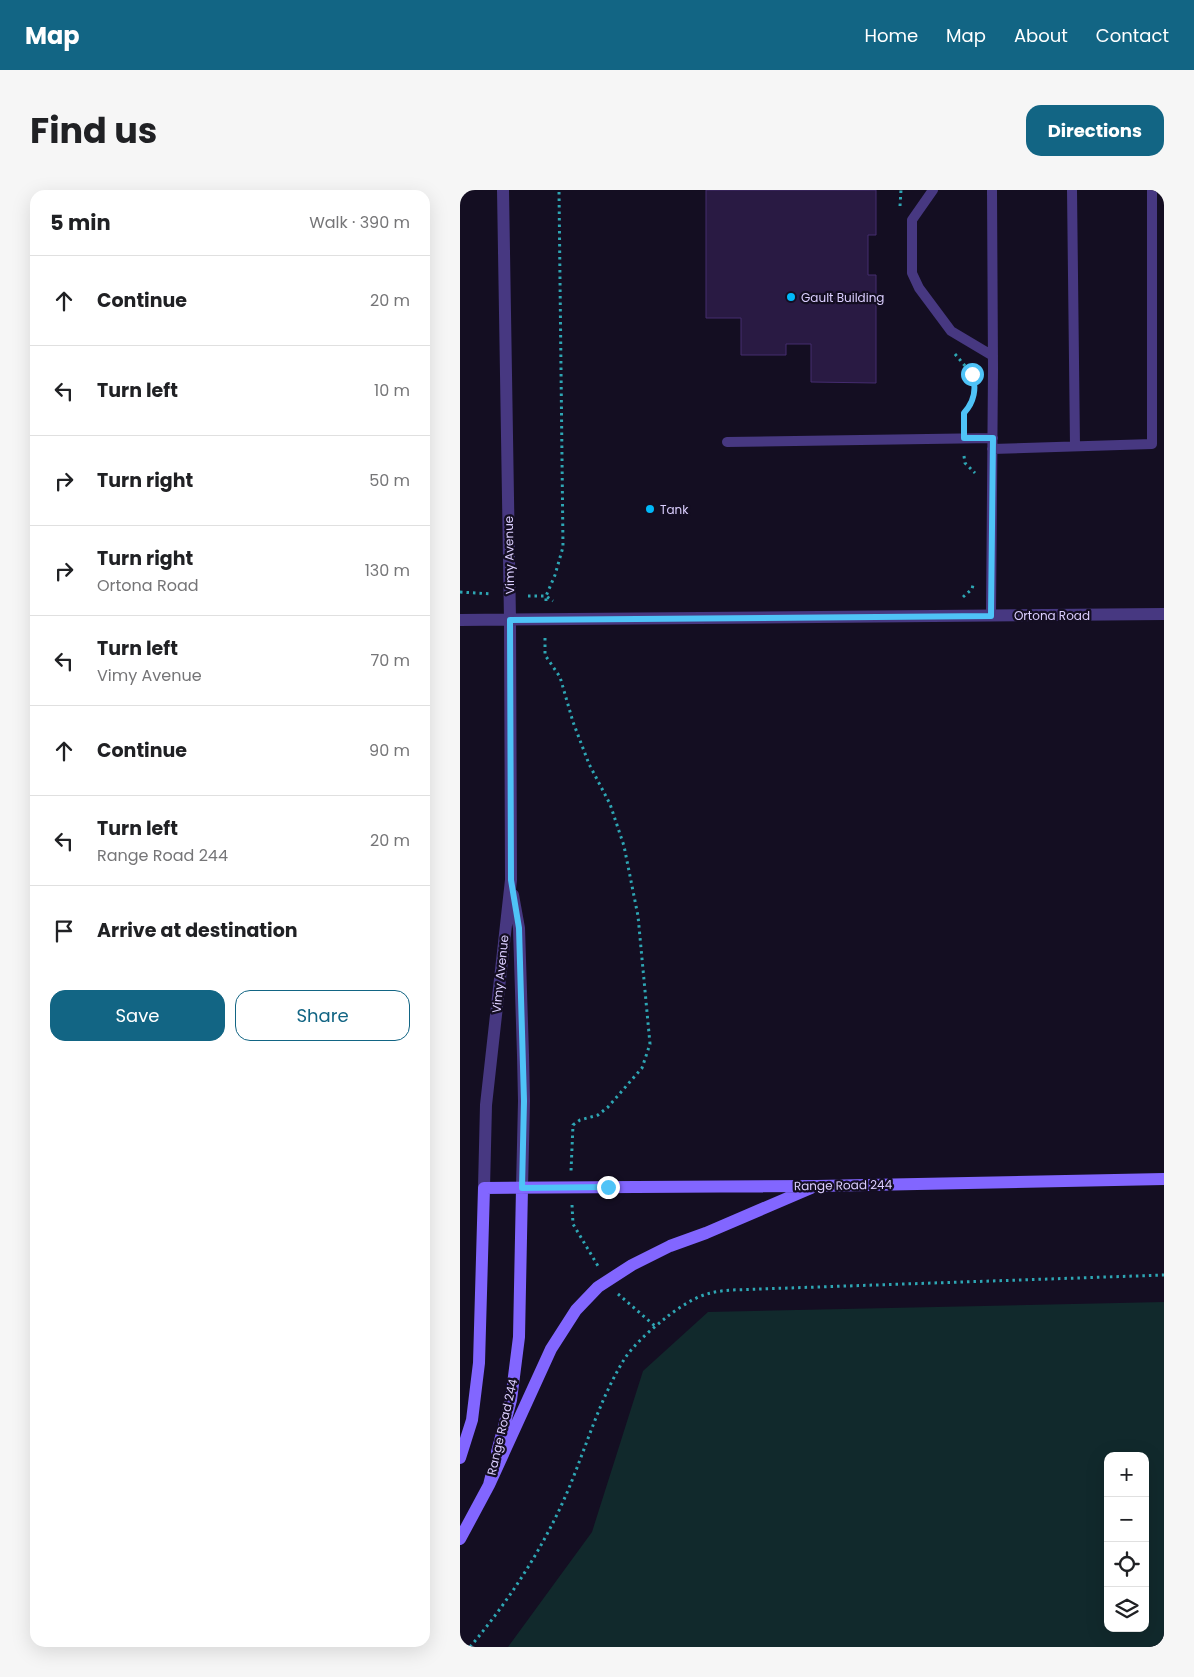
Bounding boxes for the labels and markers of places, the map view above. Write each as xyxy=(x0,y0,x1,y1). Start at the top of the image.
place label: Gault Building xyxy=(801,289,884,306)
marker: Gault Building xyxy=(785,291,797,303)
place label: Tank xyxy=(660,501,689,518)
marker: Tank xyxy=(644,503,656,515)

